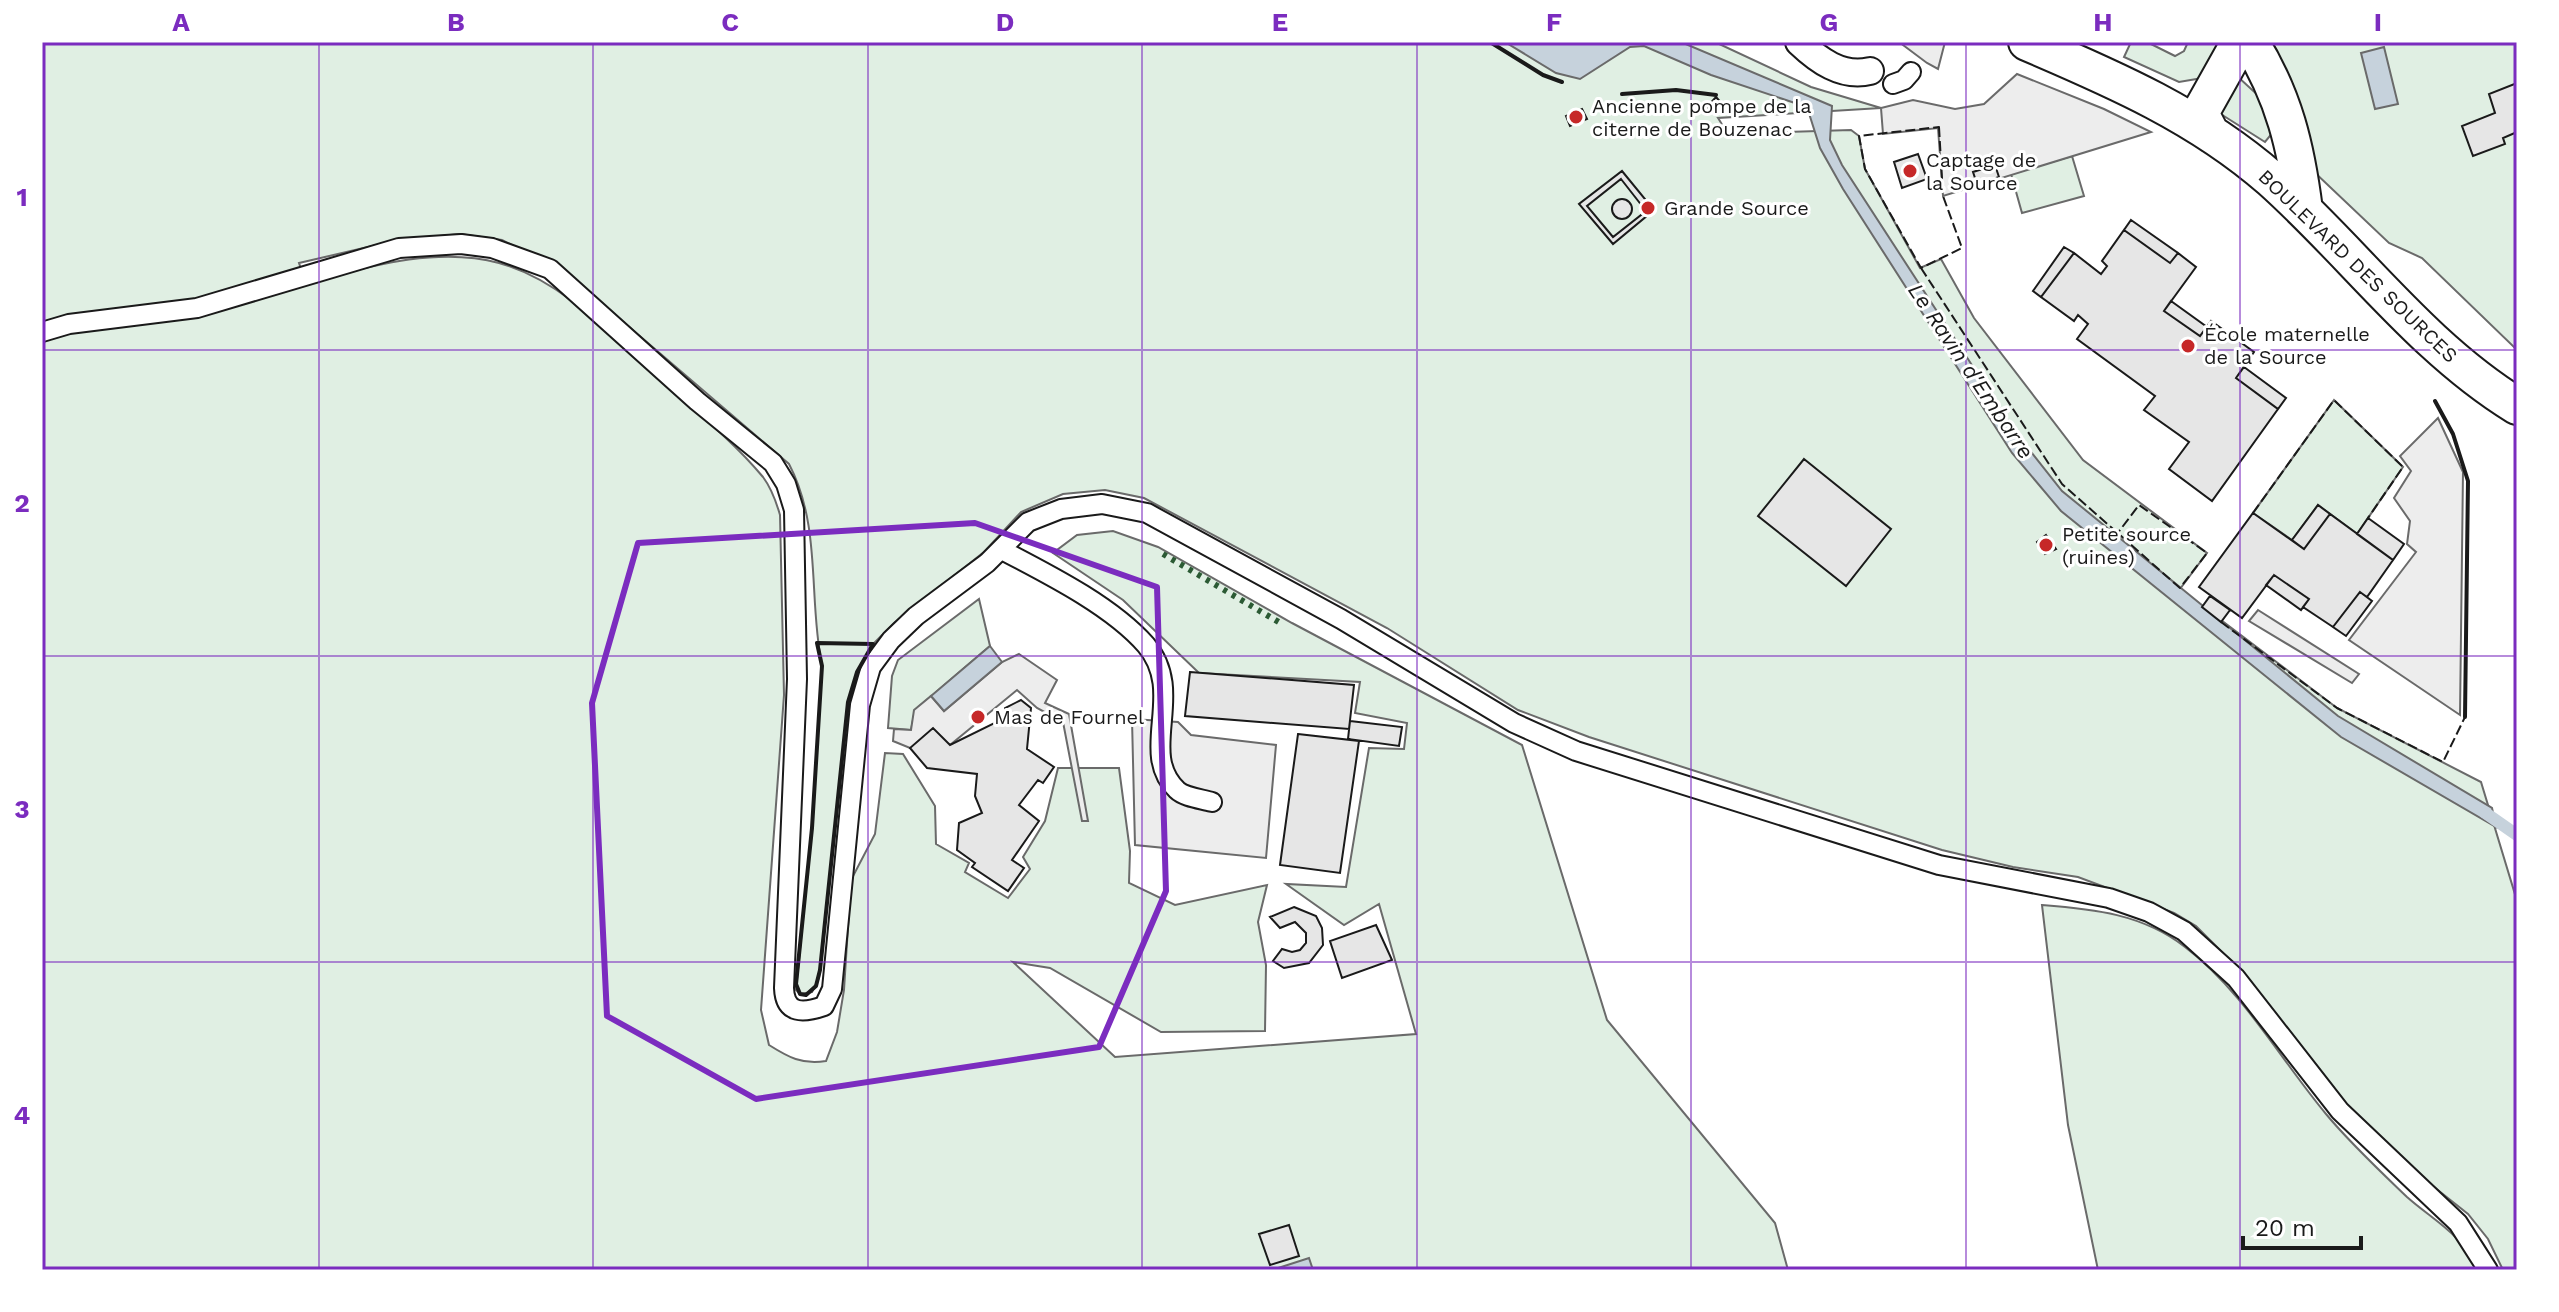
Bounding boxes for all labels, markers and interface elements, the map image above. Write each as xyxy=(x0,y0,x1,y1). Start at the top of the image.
text: A xyxy=(172,7,190,37)
text: B xyxy=(447,7,465,37)
text: C xyxy=(721,7,739,37)
text: D xyxy=(996,7,1014,37)
text: E xyxy=(1272,7,1288,37)
text: F xyxy=(1546,7,1562,37)
text: G xyxy=(1820,7,1838,37)
text: H xyxy=(2093,7,2113,37)
text: I xyxy=(2374,7,2382,37)
place label: Ancienne pompe de la citerne de Bouzenac xyxy=(1592,94,1812,141)
marker: Ancienne pompe de la citerne de Bouzenac xyxy=(1567,108,1585,126)
place label: Captage de la Source xyxy=(1926,148,2036,195)
marker: Captage de la Source xyxy=(1901,162,1919,180)
street label: BOULEVARD DES SOURCES xyxy=(2253,164,2463,368)
text: 1 xyxy=(16,182,28,212)
place label: Grande Source xyxy=(1664,196,1809,220)
marker: Grande Source xyxy=(1639,199,1657,217)
water label: Le Ravin d'Embarre xyxy=(1903,279,2039,463)
place label: École maternelle de la Source xyxy=(2204,322,2370,369)
marker: École maternelle de la Source xyxy=(2179,337,2197,355)
text: 2 xyxy=(14,488,30,518)
place label: Petite source (ruines) xyxy=(2062,522,2191,569)
marker: Petite source (ruines) xyxy=(2037,536,2055,554)
place label: Mas de Fournel xyxy=(994,705,1144,729)
marker: Mas de Fournel xyxy=(969,708,987,726)
text: 3 xyxy=(14,794,30,824)
text: 4 xyxy=(14,1100,31,1130)
scale bar xyxy=(2243,1200,2361,1250)
text: 20 m xyxy=(2255,1214,2315,1242)

